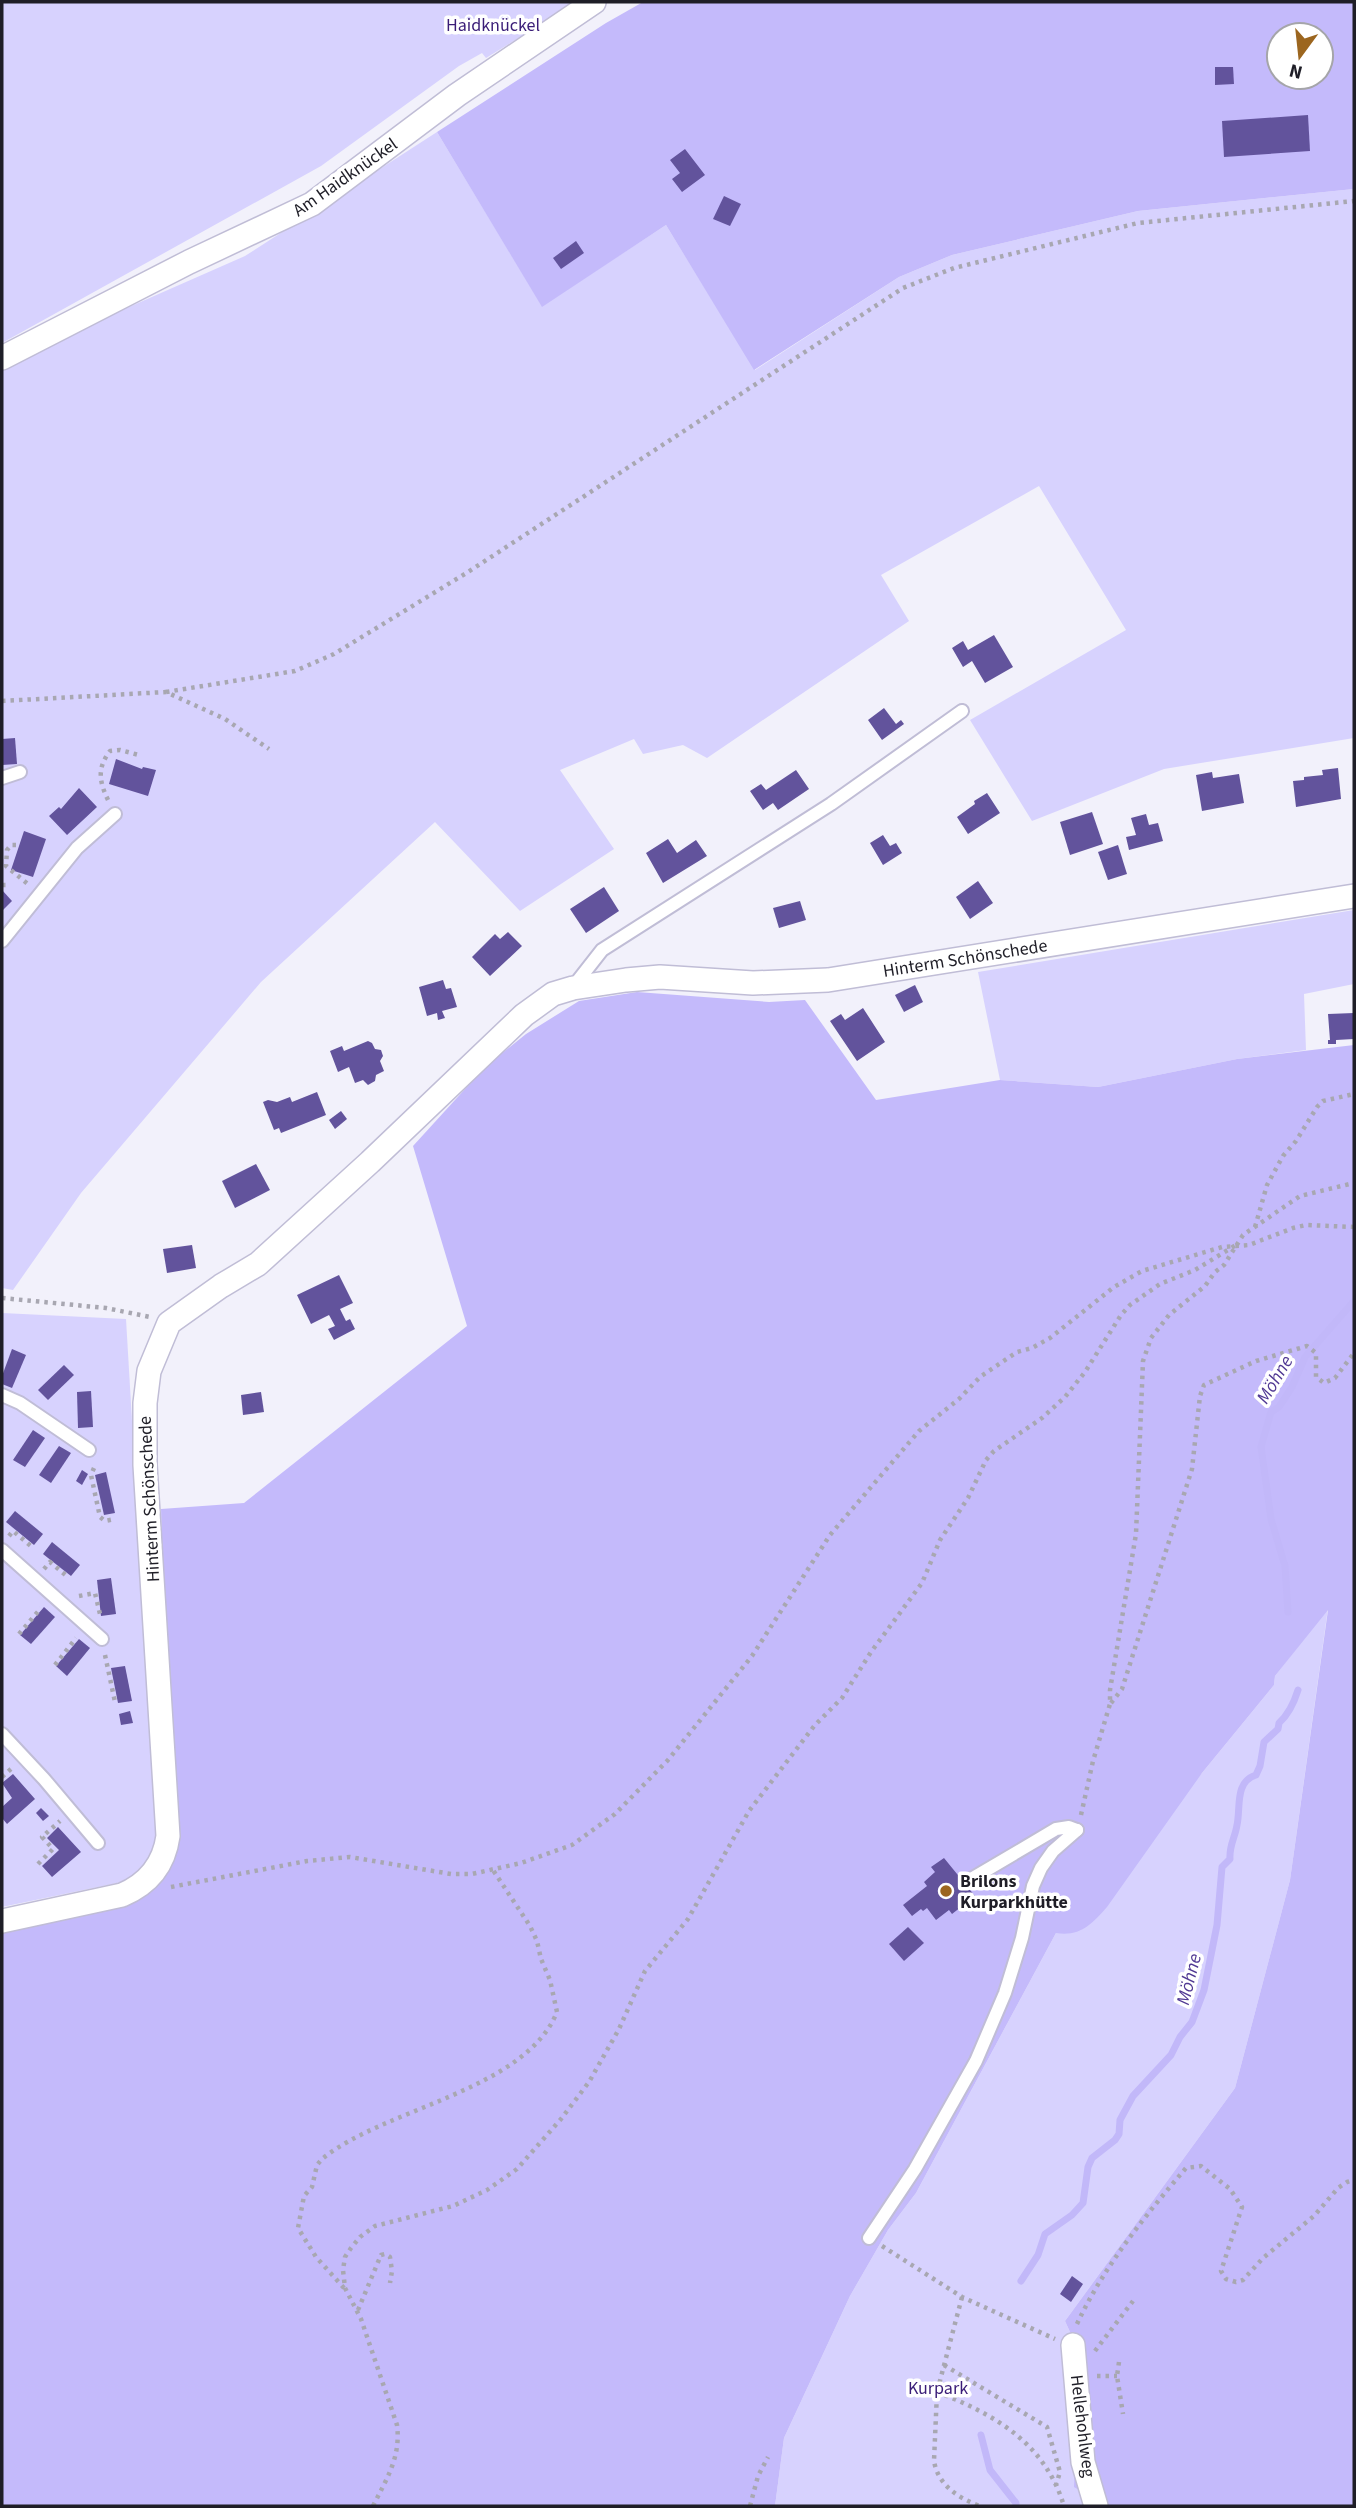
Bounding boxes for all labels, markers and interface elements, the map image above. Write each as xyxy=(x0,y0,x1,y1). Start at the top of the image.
park label: Haidknückel xyxy=(446,13,540,38)
north arrow xyxy=(1265,21,1335,91)
text: N xyxy=(1286,56,1306,86)
street label: Am Haidknückel xyxy=(288,132,403,223)
street label: Hinterm Schönschede xyxy=(881,933,1049,984)
water label: Möhne xyxy=(1250,1350,1300,1409)
street label: Hinterm Schönschede xyxy=(133,1415,166,1583)
place label: Brilons Kurparkhütte xyxy=(960,1869,1068,1915)
marker: Brilons Kurparkhütte xyxy=(938,1883,954,1899)
water label: Möhne xyxy=(1170,1951,1209,2008)
street label: Hellehohlweg xyxy=(1064,2373,1101,2479)
park label: Kurpark xyxy=(908,2376,968,2401)

